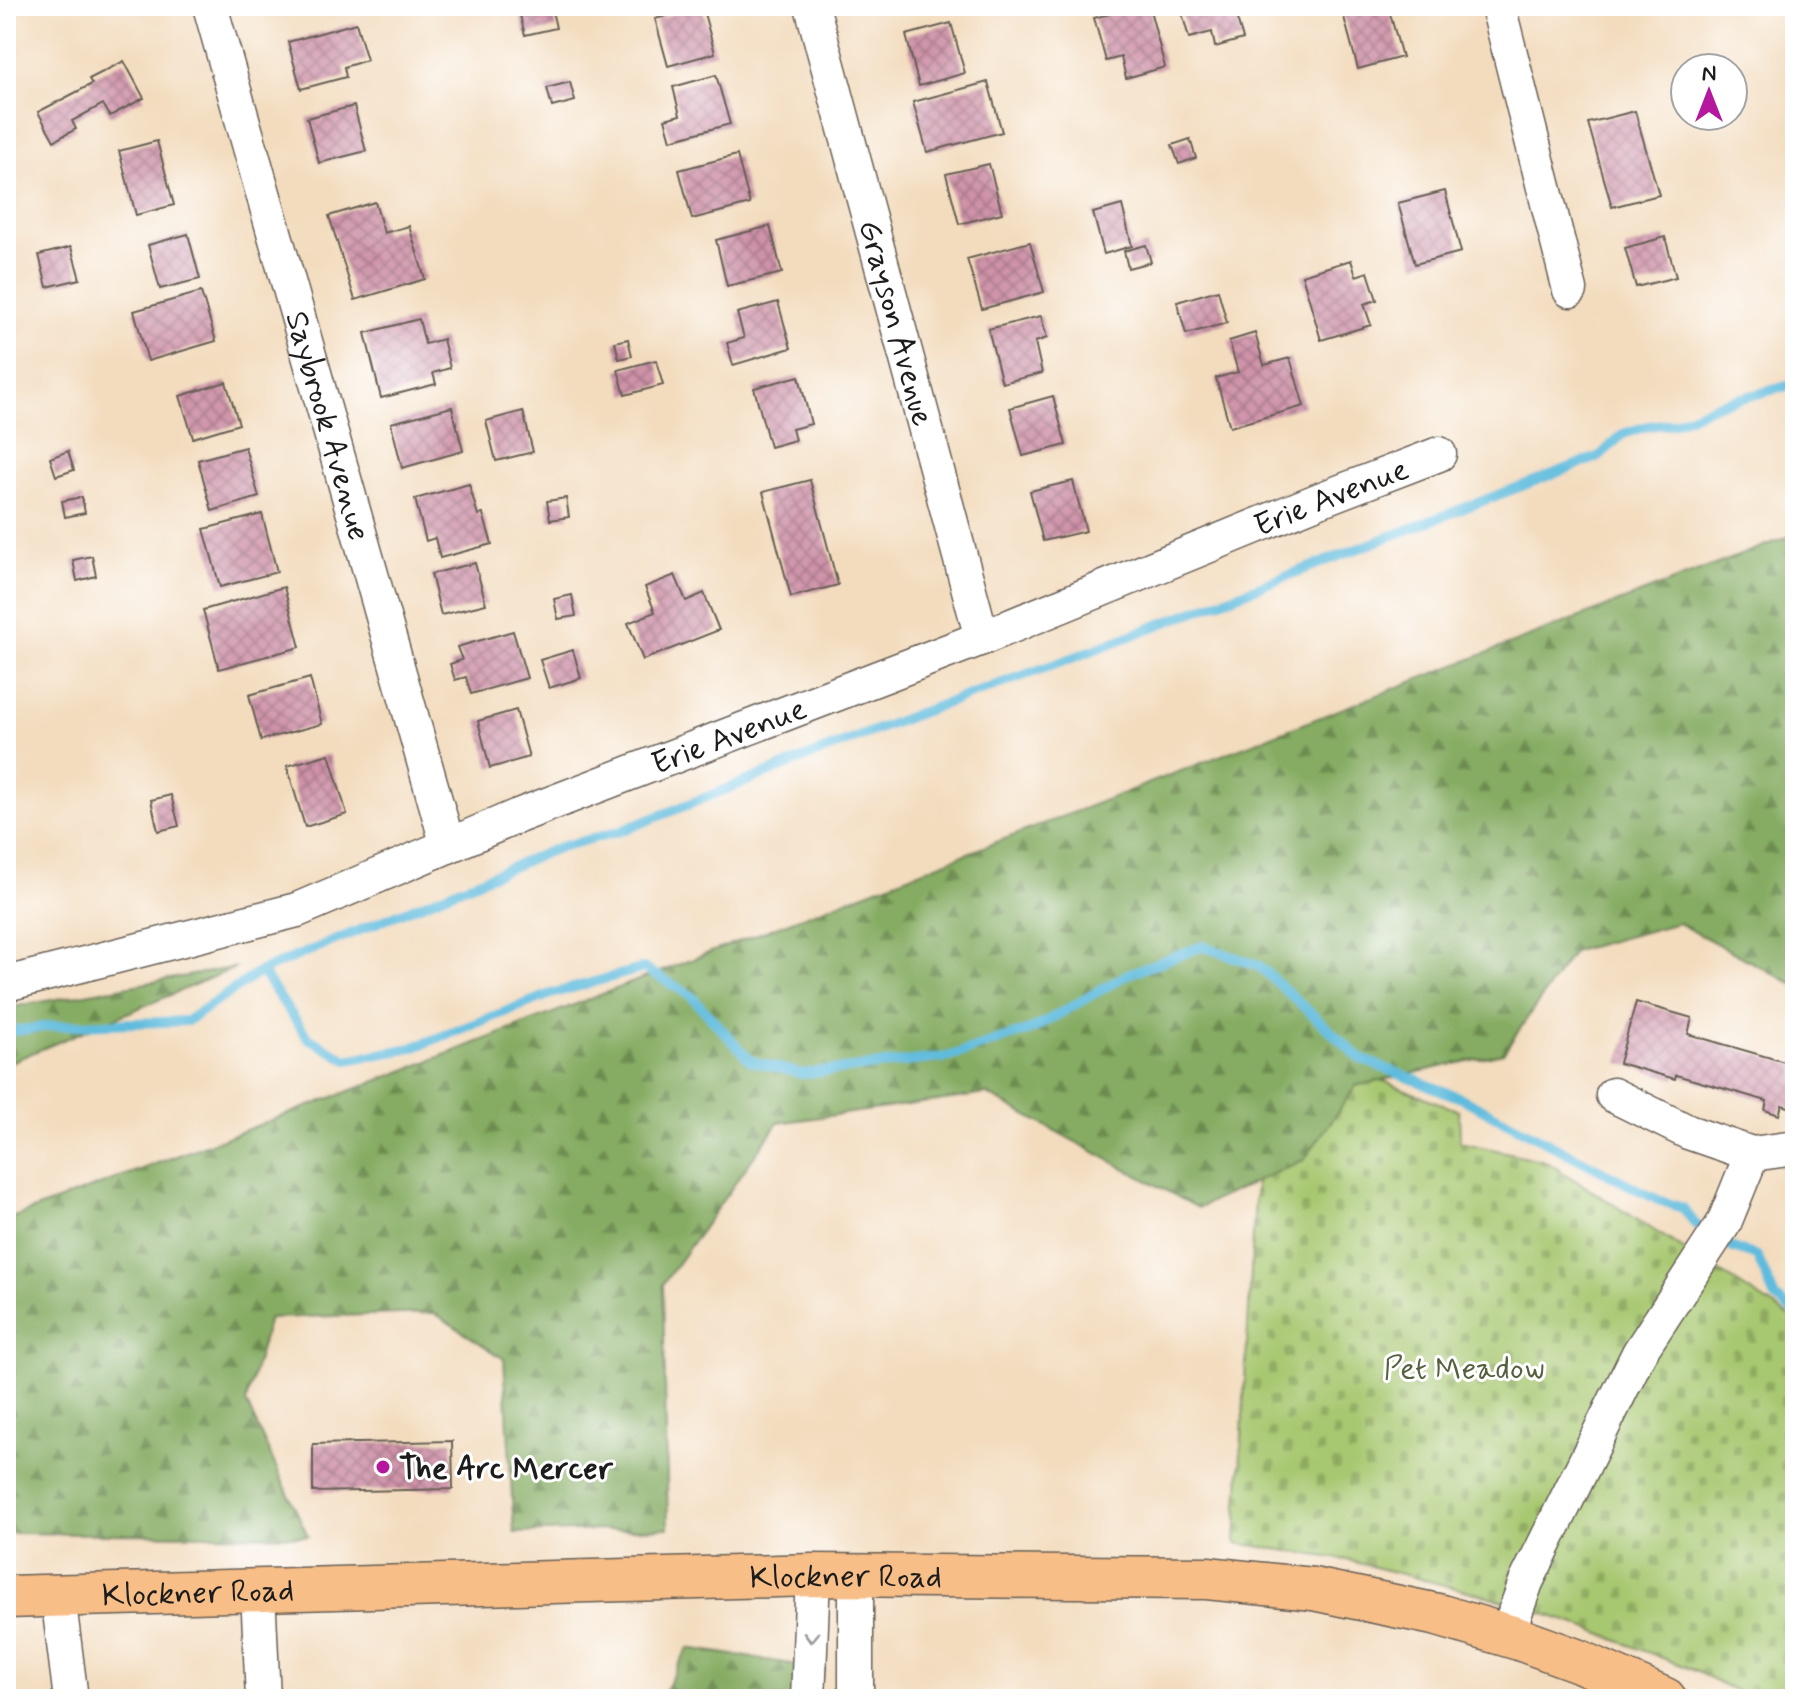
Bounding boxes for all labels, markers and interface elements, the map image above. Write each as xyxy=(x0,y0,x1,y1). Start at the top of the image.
north arrow xyxy=(1669,52,1749,132)
text: N xyxy=(1702,60,1716,88)
street label: Grayson Avenue xyxy=(847,216,943,431)
street label: Saybrook Avenue xyxy=(274,306,379,546)
street label: Erie Avenue xyxy=(1248,449,1415,548)
street label: Erie Avenue xyxy=(646,688,813,786)
park label: Pet Meadow xyxy=(1384,1348,1544,1390)
place label: The Arc Mercer xyxy=(399,1448,614,1490)
marker: The Arc Mercer xyxy=(374,1458,392,1476)
street label: Klockner Road xyxy=(749,1556,942,1600)
street label: Klockner Road xyxy=(101,1570,295,1617)
one-way arrow xyxy=(802,1631,819,1644)

